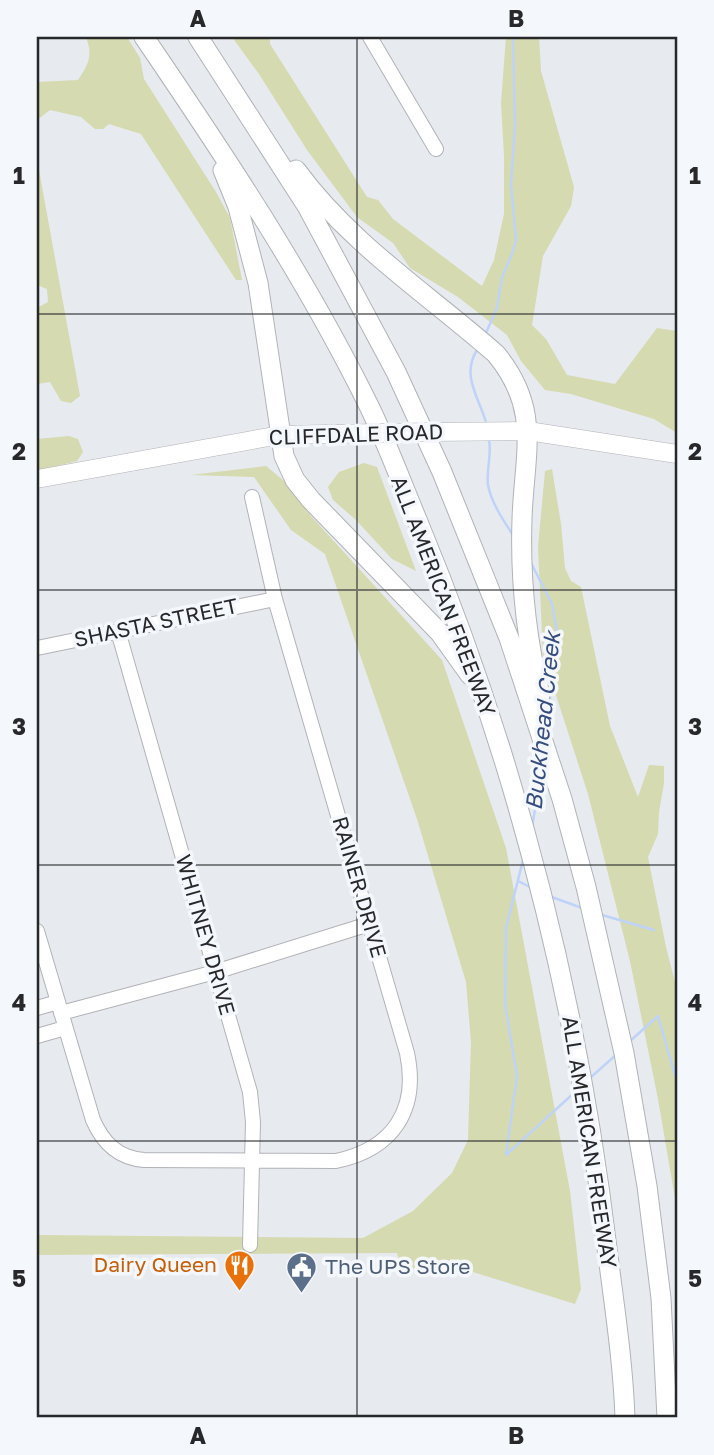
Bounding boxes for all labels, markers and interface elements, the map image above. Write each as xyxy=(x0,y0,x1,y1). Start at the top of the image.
text: A xyxy=(190,4,207,32)
text: B xyxy=(508,4,524,32)
text: 1 xyxy=(13,161,25,189)
text: 1 xyxy=(689,161,701,189)
street label: CLIFFDALE ROAD xyxy=(268,418,444,450)
text: 2 xyxy=(12,437,26,465)
text: 2 xyxy=(688,437,702,465)
street label: ALL AMERICAN FREEWAY xyxy=(386,472,502,720)
street label: SHASTA STREET xyxy=(72,592,240,652)
water label: Buckhead Creek xyxy=(519,628,566,812)
text: 3 xyxy=(12,712,26,740)
text: 3 xyxy=(688,712,702,740)
street label: RAINER DRIVE xyxy=(327,813,393,960)
street label: WHITNEY DRIVE xyxy=(171,851,241,1018)
text: 4 xyxy=(12,988,26,1016)
text: 4 xyxy=(688,988,702,1016)
street label: ALL AMERICAN FREEWAY xyxy=(557,1014,623,1270)
restaurant icon: Dairy Queen xyxy=(223,1248,257,1292)
public building icon: The UPS Store xyxy=(285,1250,319,1294)
place label: Dairy Queen xyxy=(93,1251,217,1277)
place label: The UPS Store xyxy=(325,1253,470,1279)
text: 5 xyxy=(12,1264,26,1292)
text: 5 xyxy=(688,1264,702,1292)
text: A xyxy=(190,1421,207,1449)
text: B xyxy=(508,1421,524,1449)

